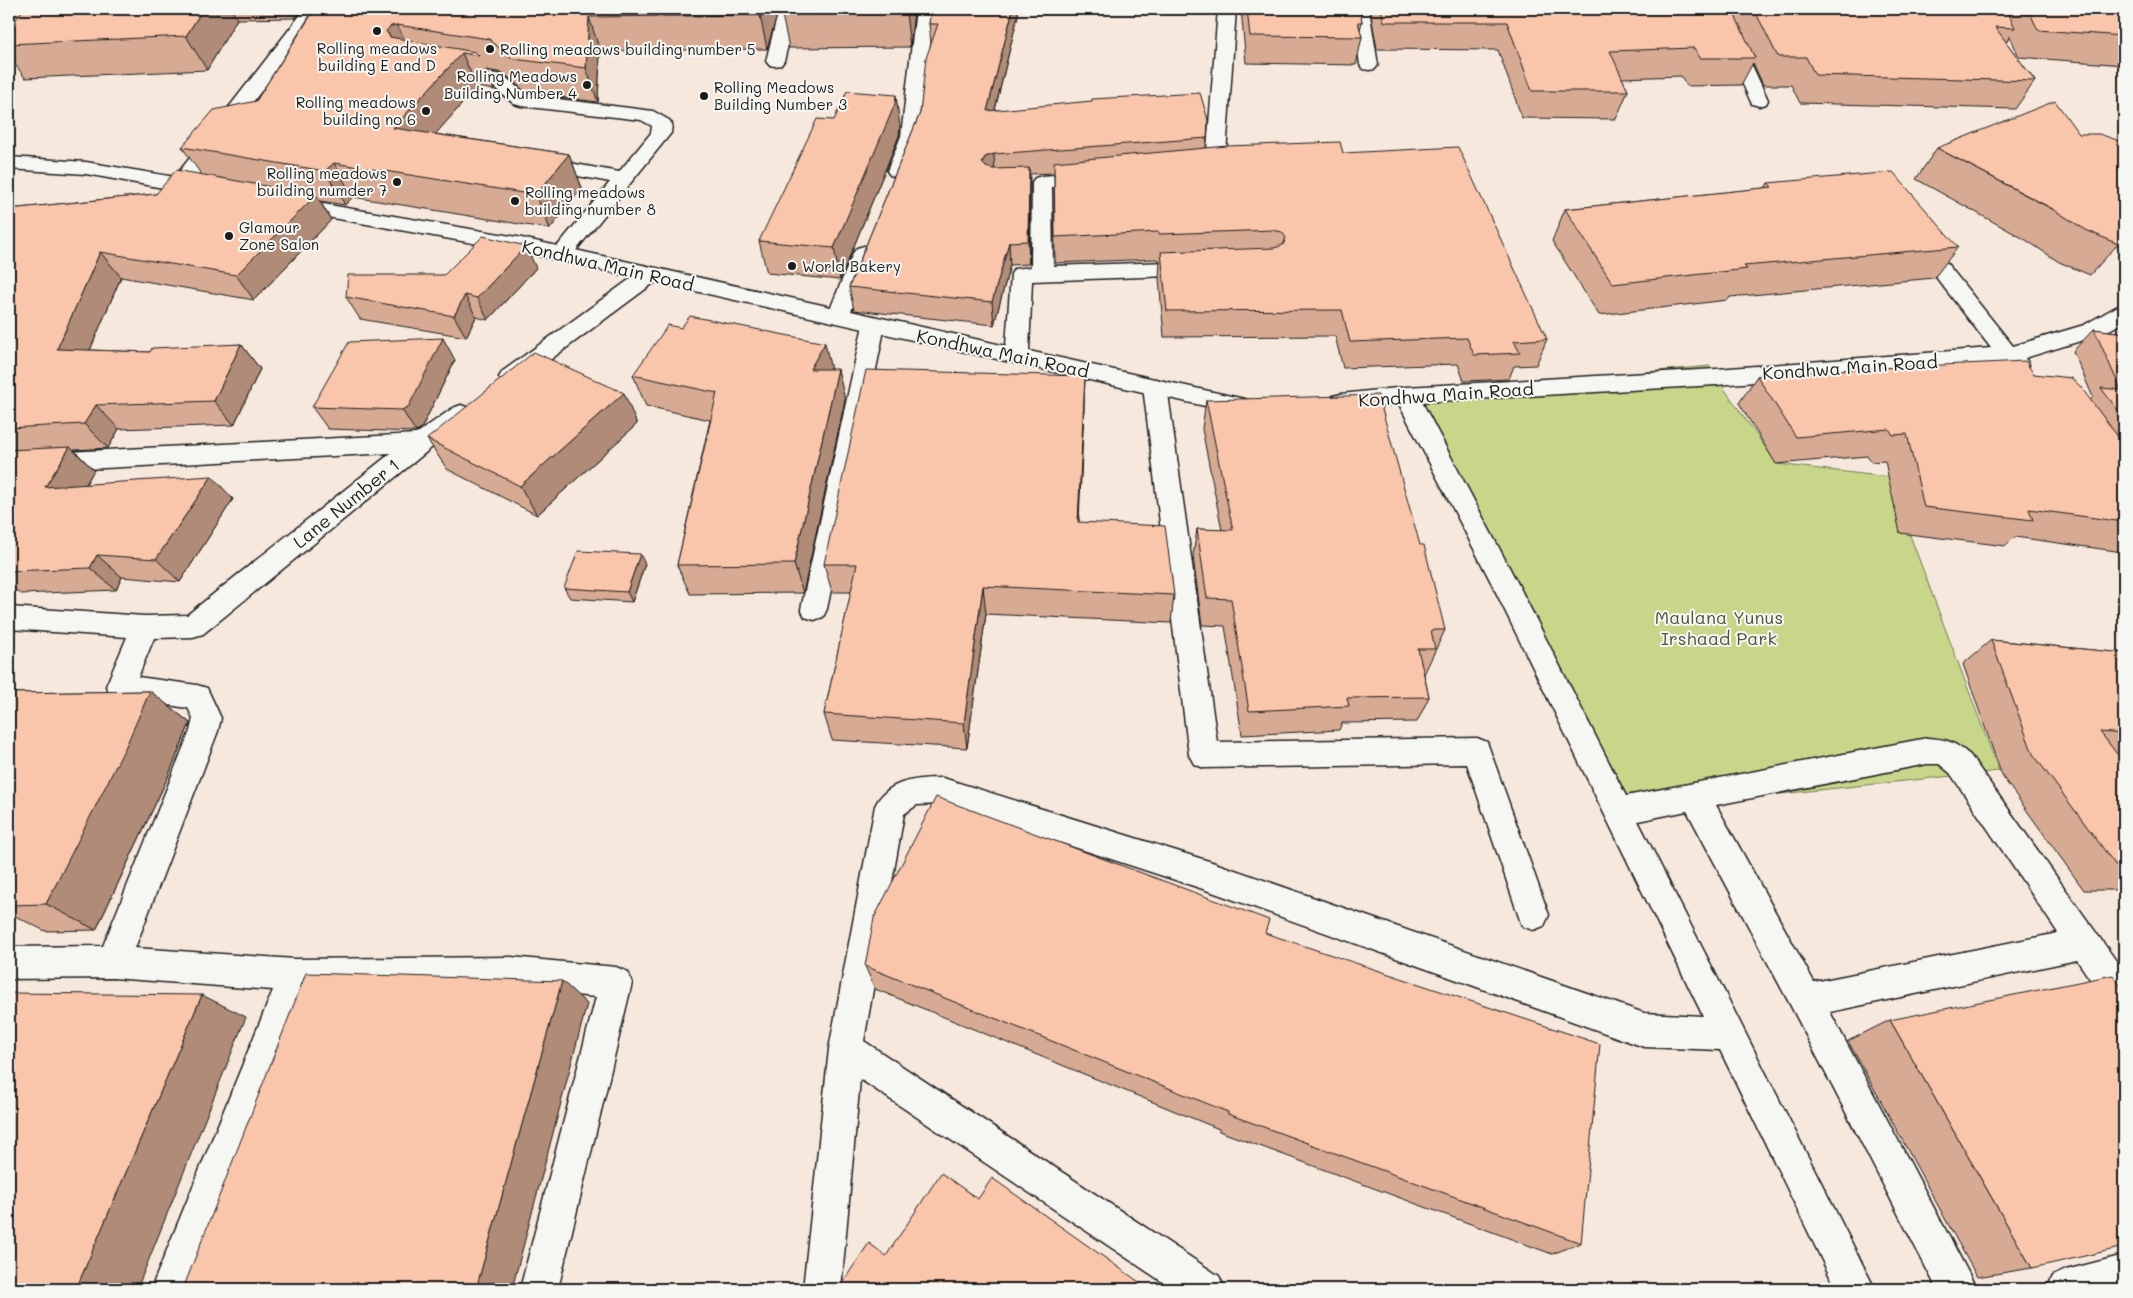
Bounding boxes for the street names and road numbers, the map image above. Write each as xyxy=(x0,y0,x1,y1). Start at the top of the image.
street label: Kondhwa Main Road xyxy=(520,234,696,296)
street label: Kondhwa Main Road xyxy=(915,323,1091,383)
street label: Kondhwa Main Road xyxy=(1762,349,1938,385)
street label: Kondhwa Main Road xyxy=(1358,376,1534,412)
street label: Lane Number 1 xyxy=(288,453,404,553)

